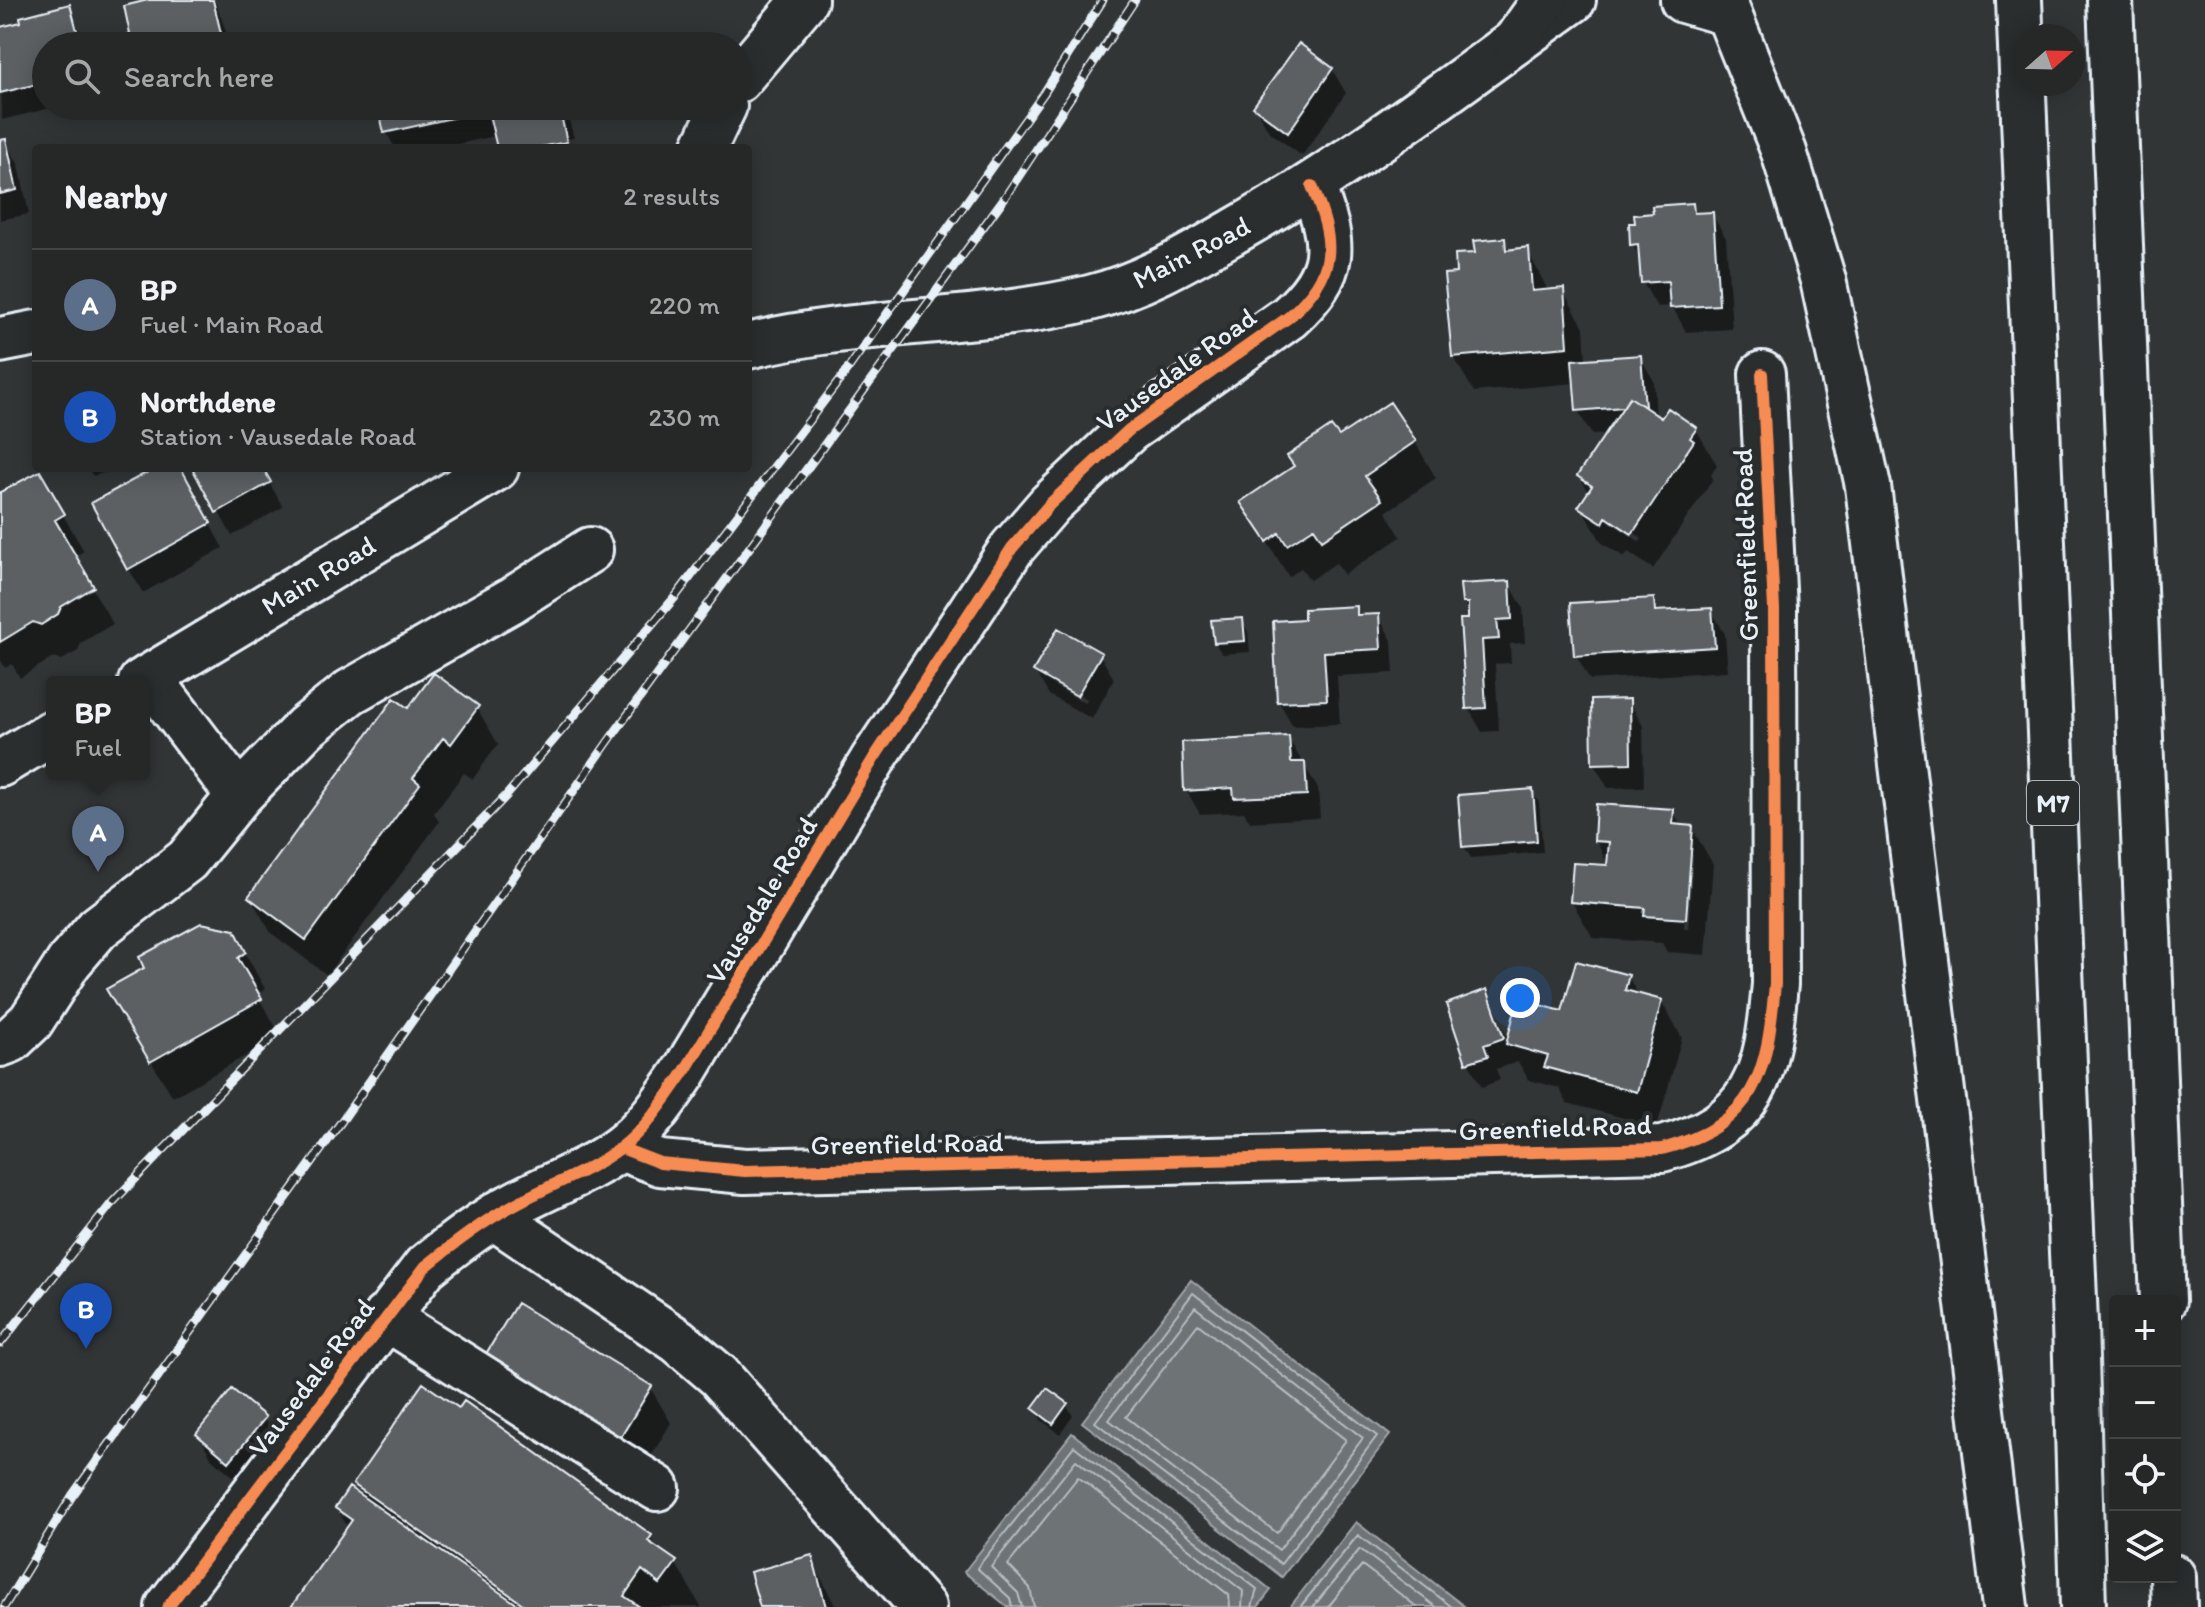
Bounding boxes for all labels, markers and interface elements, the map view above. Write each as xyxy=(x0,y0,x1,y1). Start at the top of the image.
north arrow xyxy=(2013,24,2085,96)
search box xyxy=(32,32,752,120)
icon: search xyxy=(60,54,104,98)
text: Search here xyxy=(124,58,274,95)
text: Nearby xyxy=(64,176,167,217)
text: 2 results xyxy=(623,180,720,212)
street label: Main Road xyxy=(1127,208,1255,296)
text: BP xyxy=(140,271,177,308)
text: A xyxy=(82,289,98,321)
text: 220 m xyxy=(649,289,720,321)
street label: Vausedale Road xyxy=(1089,299,1263,438)
text: Fuel · Main Road xyxy=(140,308,323,340)
text: Northdene xyxy=(140,383,276,420)
text: B xyxy=(82,401,98,433)
text: 230 m xyxy=(648,401,720,433)
text: Station · Vausedale Road xyxy=(140,420,416,452)
street label: Greenfield Road xyxy=(1725,448,1765,642)
street label: Main Road xyxy=(255,528,381,622)
popup xyxy=(46,676,150,780)
text: BP xyxy=(74,694,111,731)
text: Fuel xyxy=(74,731,122,763)
road number: M7 xyxy=(2027,781,2079,825)
pin: A xyxy=(72,806,124,872)
street label: Vausedale Road xyxy=(698,810,825,990)
your location xyxy=(1500,978,1540,1018)
street label: Greenfield Road xyxy=(1458,1107,1652,1147)
street label: Greenfield Road xyxy=(810,1124,1004,1162)
pin: B xyxy=(60,1283,112,1349)
street label: Vausedale Road xyxy=(240,1291,382,1463)
map controls xyxy=(2109,1295,2181,1583)
button: + xyxy=(2109,1295,2181,1367)
button: − xyxy=(2109,1367,2181,1439)
button: locate xyxy=(2109,1439,2181,1511)
button: layers xyxy=(2109,1511,2181,1583)

